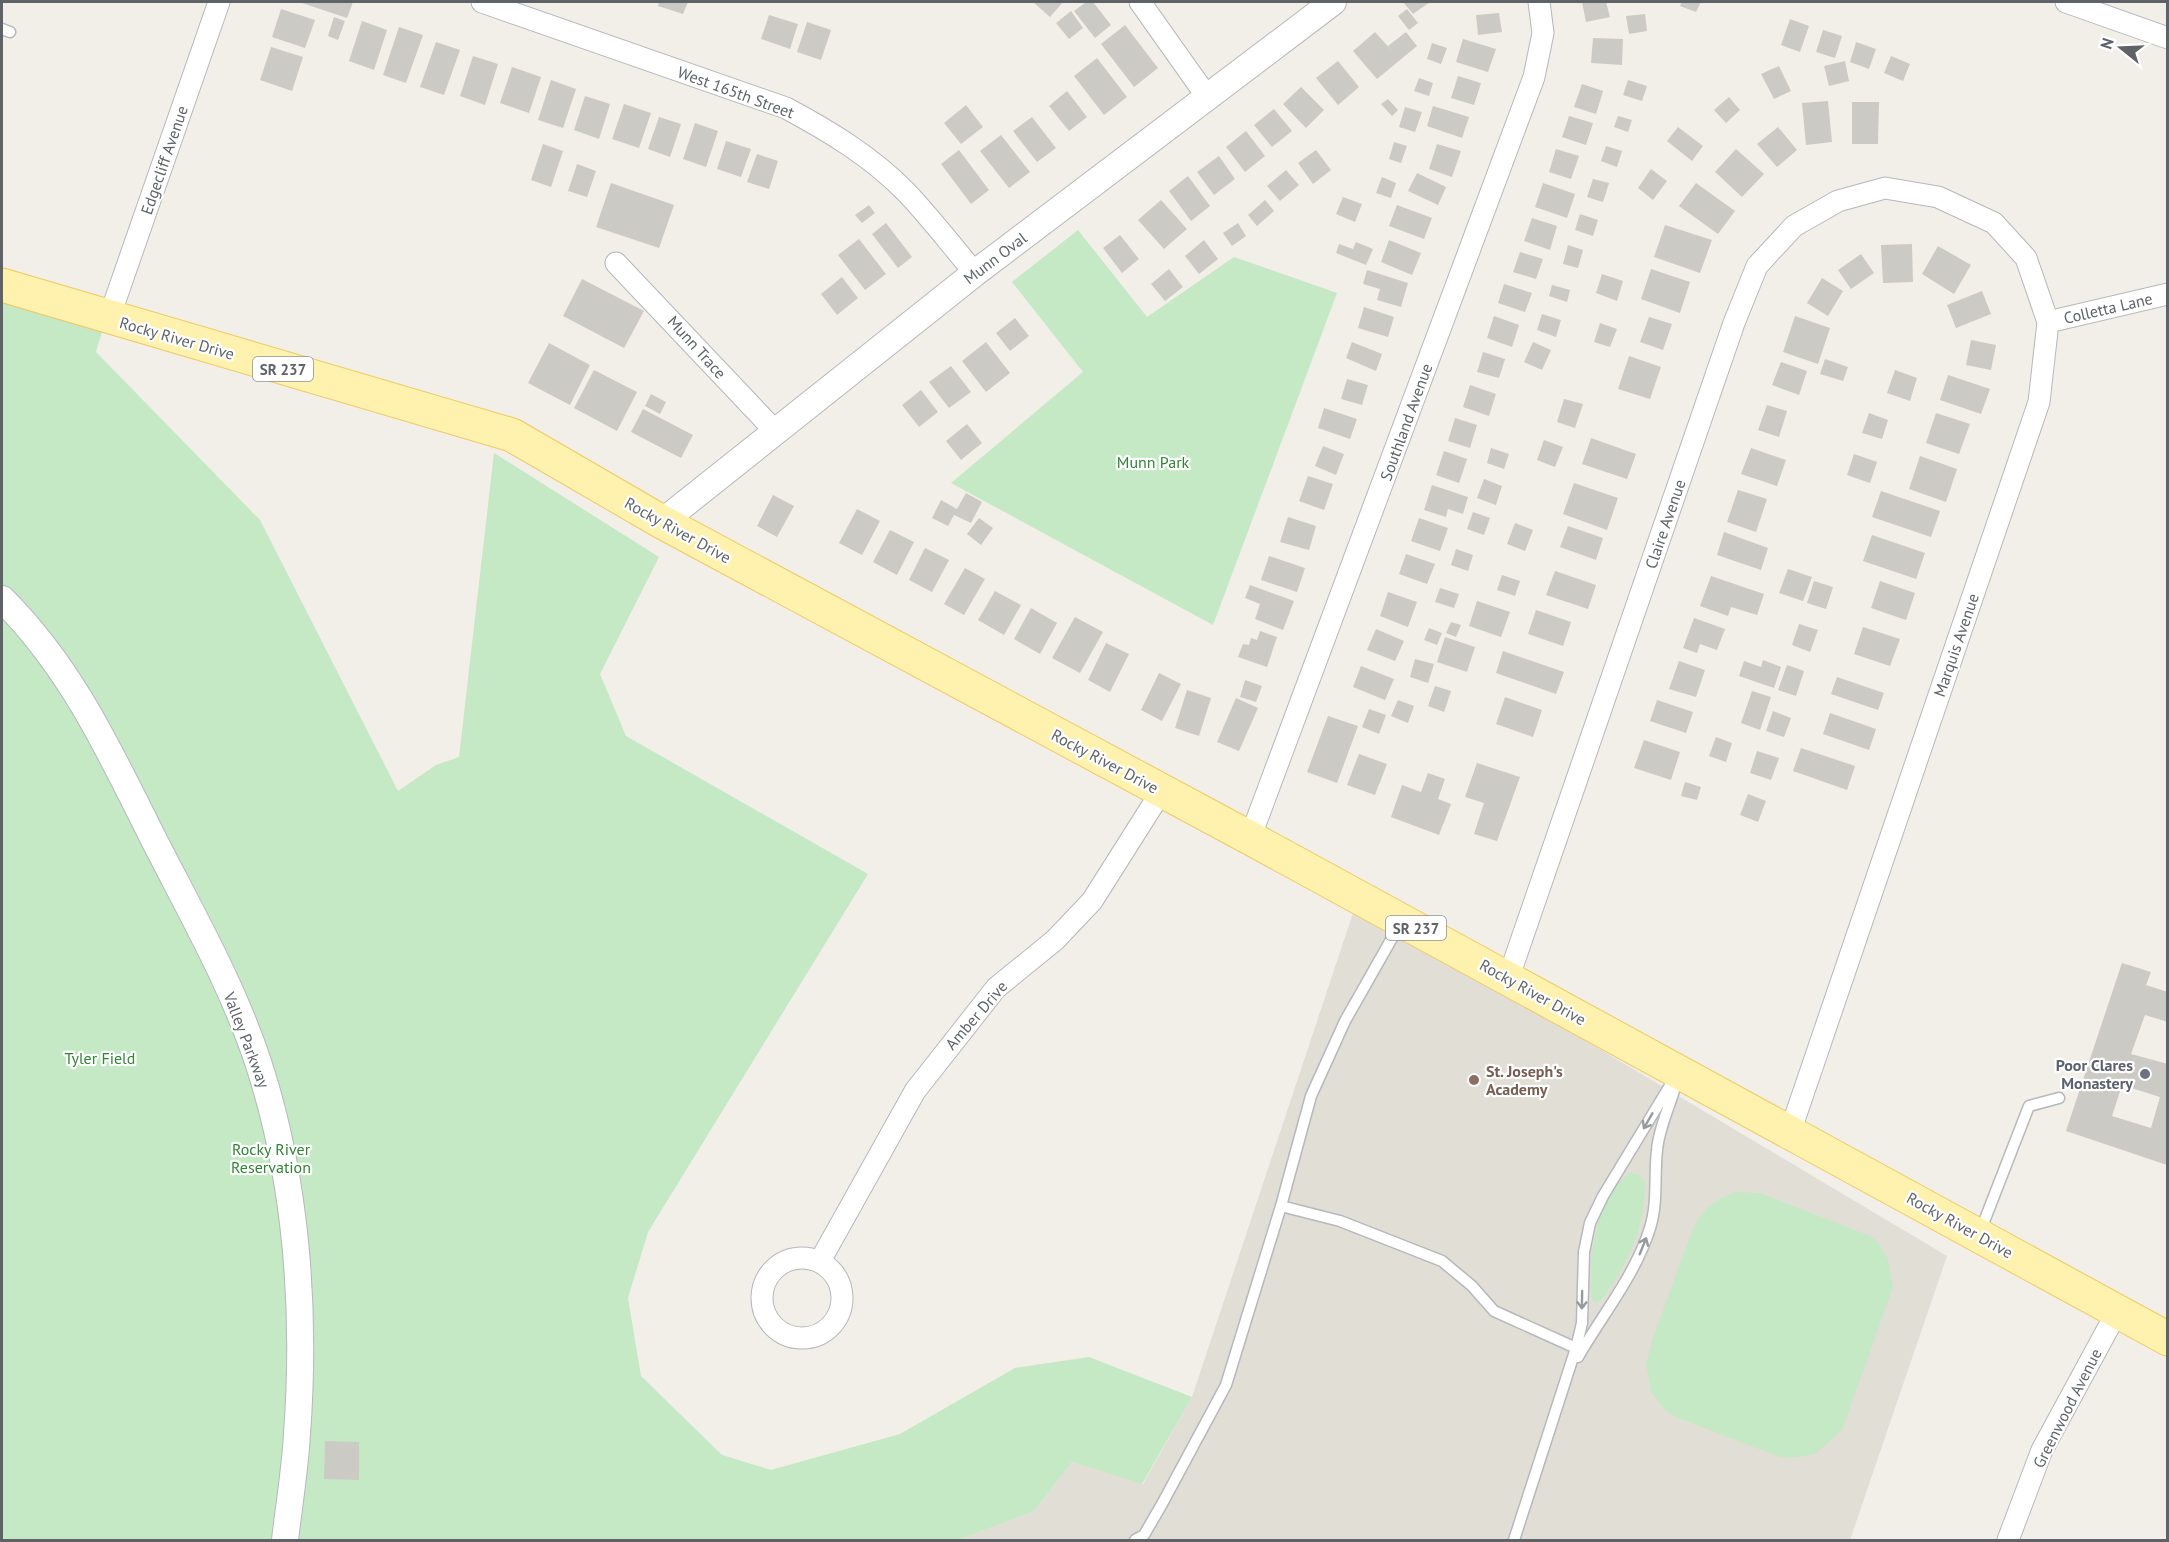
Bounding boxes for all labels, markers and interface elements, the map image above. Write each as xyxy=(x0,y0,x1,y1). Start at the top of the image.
north arrow xyxy=(2091,18,2151,78)
text: N xyxy=(2096,35,2118,51)
street label: West 165th Street xyxy=(675,62,798,123)
street label: Edgecliff Avenue xyxy=(136,103,192,217)
street label: Munn Oval xyxy=(959,228,1031,288)
street label: Colletta Lane xyxy=(2062,288,2154,328)
street label: Munn Trace xyxy=(663,311,731,383)
street label: Rocky River Drive xyxy=(117,312,237,364)
road number: SR 237 xyxy=(253,357,313,381)
street label: Southland Avenue xyxy=(1375,361,1437,483)
park label: Munn Park xyxy=(1117,452,1190,472)
street label: Claire Avenue xyxy=(1640,477,1690,571)
street label: Rocky River Drive xyxy=(621,493,735,567)
street label: Marquis Avenue xyxy=(1929,591,1983,699)
street label: Rocky River Drive xyxy=(1048,724,1162,798)
road number: SR 237 xyxy=(1386,916,1446,940)
street label: Rocky River Drive xyxy=(1476,955,1590,1029)
street label: Amber Drive xyxy=(941,976,1011,1054)
street label: Valley Parkway xyxy=(219,988,275,1091)
park label: Tyler Field xyxy=(65,1048,135,1068)
place label: Poor Clares Monastery xyxy=(2056,1055,2133,1093)
place label: St. Joseph's Academy xyxy=(1486,1061,1563,1099)
marker: Poor Clares Monastery xyxy=(2138,1067,2152,1081)
marker: St. Joseph's Academy xyxy=(1467,1073,1481,1087)
one-way arrow xyxy=(1642,1112,1653,1130)
park label: Rocky River Reservation xyxy=(231,1139,311,1177)
street label: Rocky River Drive xyxy=(1903,1188,2017,1262)
one-way arrow xyxy=(1638,1237,1649,1255)
one-way arrow xyxy=(1577,1289,1588,1309)
street label: Greenwood Avenue xyxy=(2028,1345,2106,1471)

